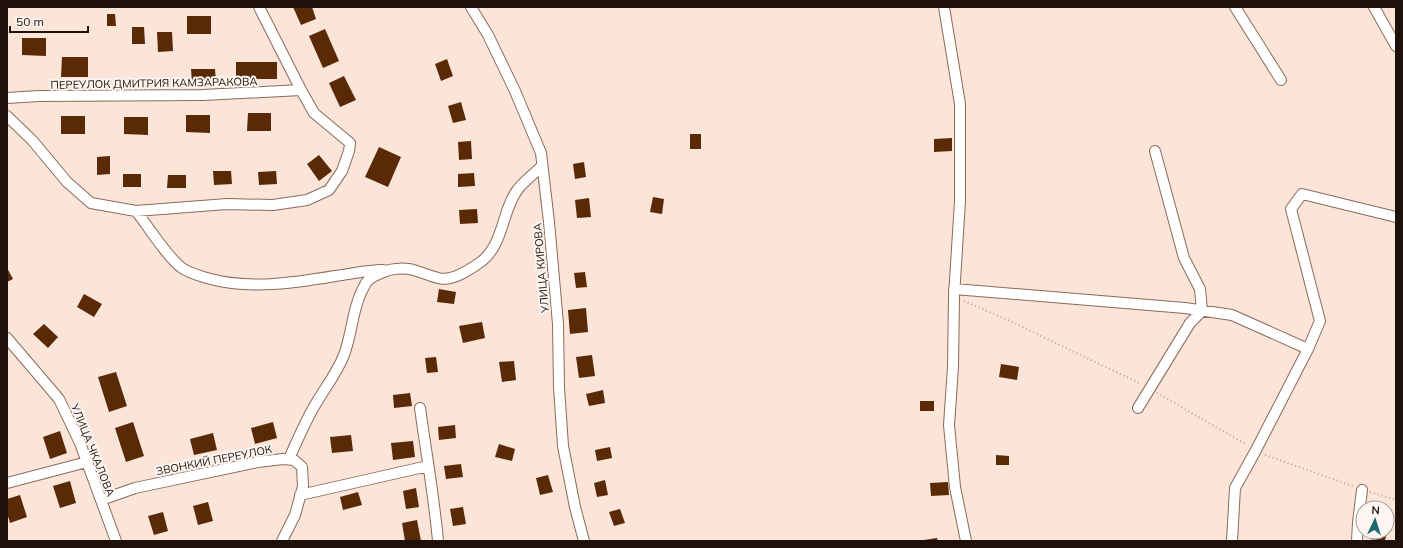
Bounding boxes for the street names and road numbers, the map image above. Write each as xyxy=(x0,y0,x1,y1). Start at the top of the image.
street label: ПЕРЕУЛОК ДМИТРИЯ КАМЗАРАКОВА xyxy=(50,74,258,92)
street label: УЛИЦА КИРОВА xyxy=(530,222,552,315)
street label: УЛИЦА ЧКАЛОВА xyxy=(68,401,118,498)
street label: ЗВОНКИЙ ПЕРЕУЛОК xyxy=(155,442,274,478)

